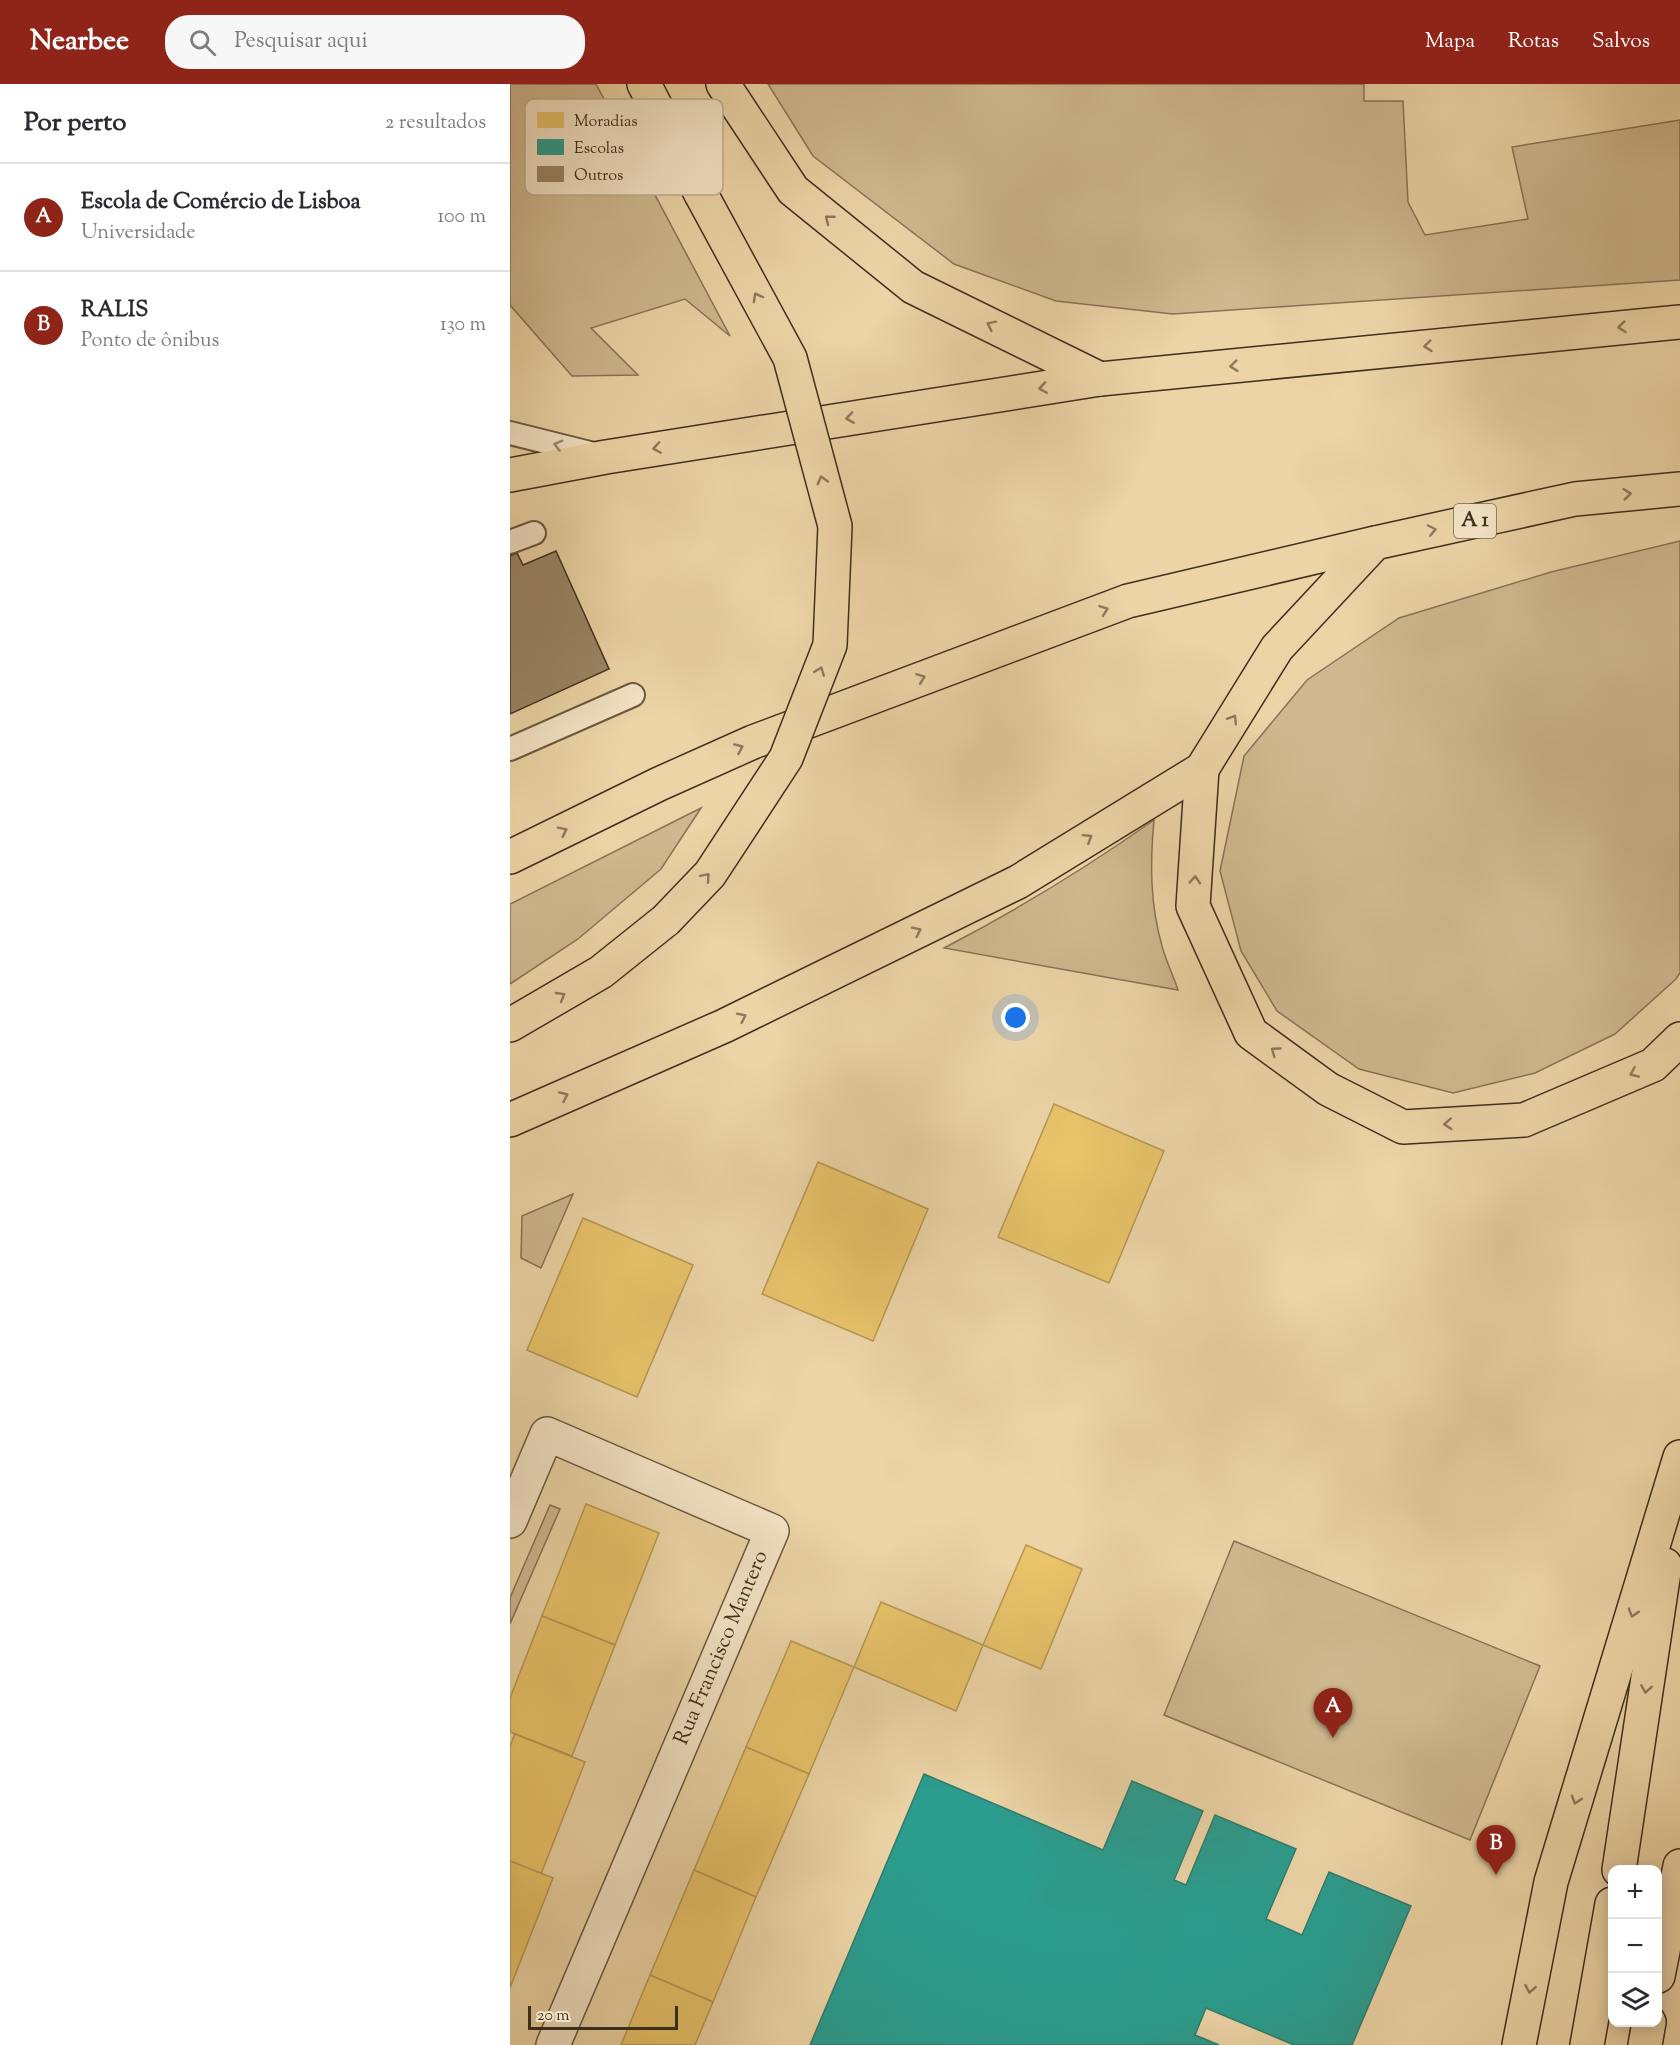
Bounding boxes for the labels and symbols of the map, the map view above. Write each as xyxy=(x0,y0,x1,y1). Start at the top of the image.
legend xyxy=(525,99,723,195)
text: Moradias xyxy=(574,111,638,134)
text: Escolas xyxy=(574,138,624,161)
text: Outros xyxy=(574,165,623,188)
one-way arrow xyxy=(825,216,836,227)
one-way arrow xyxy=(753,293,764,303)
one-way arrow xyxy=(1617,320,1626,333)
one-way arrow xyxy=(987,321,998,333)
one-way arrow xyxy=(1423,339,1432,352)
one-way arrow xyxy=(1229,359,1238,371)
one-way arrow xyxy=(1038,381,1047,393)
one-way arrow xyxy=(845,411,855,424)
one-way arrow xyxy=(553,439,563,452)
one-way arrow xyxy=(653,442,662,454)
one-way arrow xyxy=(817,475,830,485)
one-way arrow xyxy=(1623,488,1632,501)
road number: A 1 xyxy=(1454,504,1496,538)
one-way arrow xyxy=(1427,525,1437,538)
one-way arrow xyxy=(1098,604,1109,617)
one-way arrow xyxy=(813,666,825,677)
one-way arrow xyxy=(915,673,926,685)
one-way arrow xyxy=(1226,715,1237,726)
one-way arrow xyxy=(733,744,744,756)
one-way arrow xyxy=(556,827,567,838)
one-way arrow xyxy=(1082,833,1092,845)
one-way arrow xyxy=(699,873,710,884)
one-way arrow xyxy=(1188,876,1201,885)
one-way arrow xyxy=(910,927,921,938)
one-way arrow xyxy=(555,991,565,1003)
your location xyxy=(1001,1003,1030,1032)
one-way arrow xyxy=(735,1012,746,1024)
one-way arrow xyxy=(1270,1047,1281,1058)
one-way arrow xyxy=(1629,1066,1640,1078)
one-way arrow xyxy=(557,1091,568,1103)
one-way arrow xyxy=(1444,1118,1453,1131)
street label: Rua Francisco Mantero xyxy=(667,1546,777,1750)
one-way arrow xyxy=(1628,1608,1640,1618)
one-way arrow xyxy=(1641,1684,1653,1694)
pin: A xyxy=(1314,1688,1352,1738)
one-way arrow xyxy=(1571,1794,1583,1805)
pin: B xyxy=(1476,1826,1516,1875)
one-way arrow xyxy=(1524,1984,1537,1994)
scale bar xyxy=(528,2003,678,2030)

